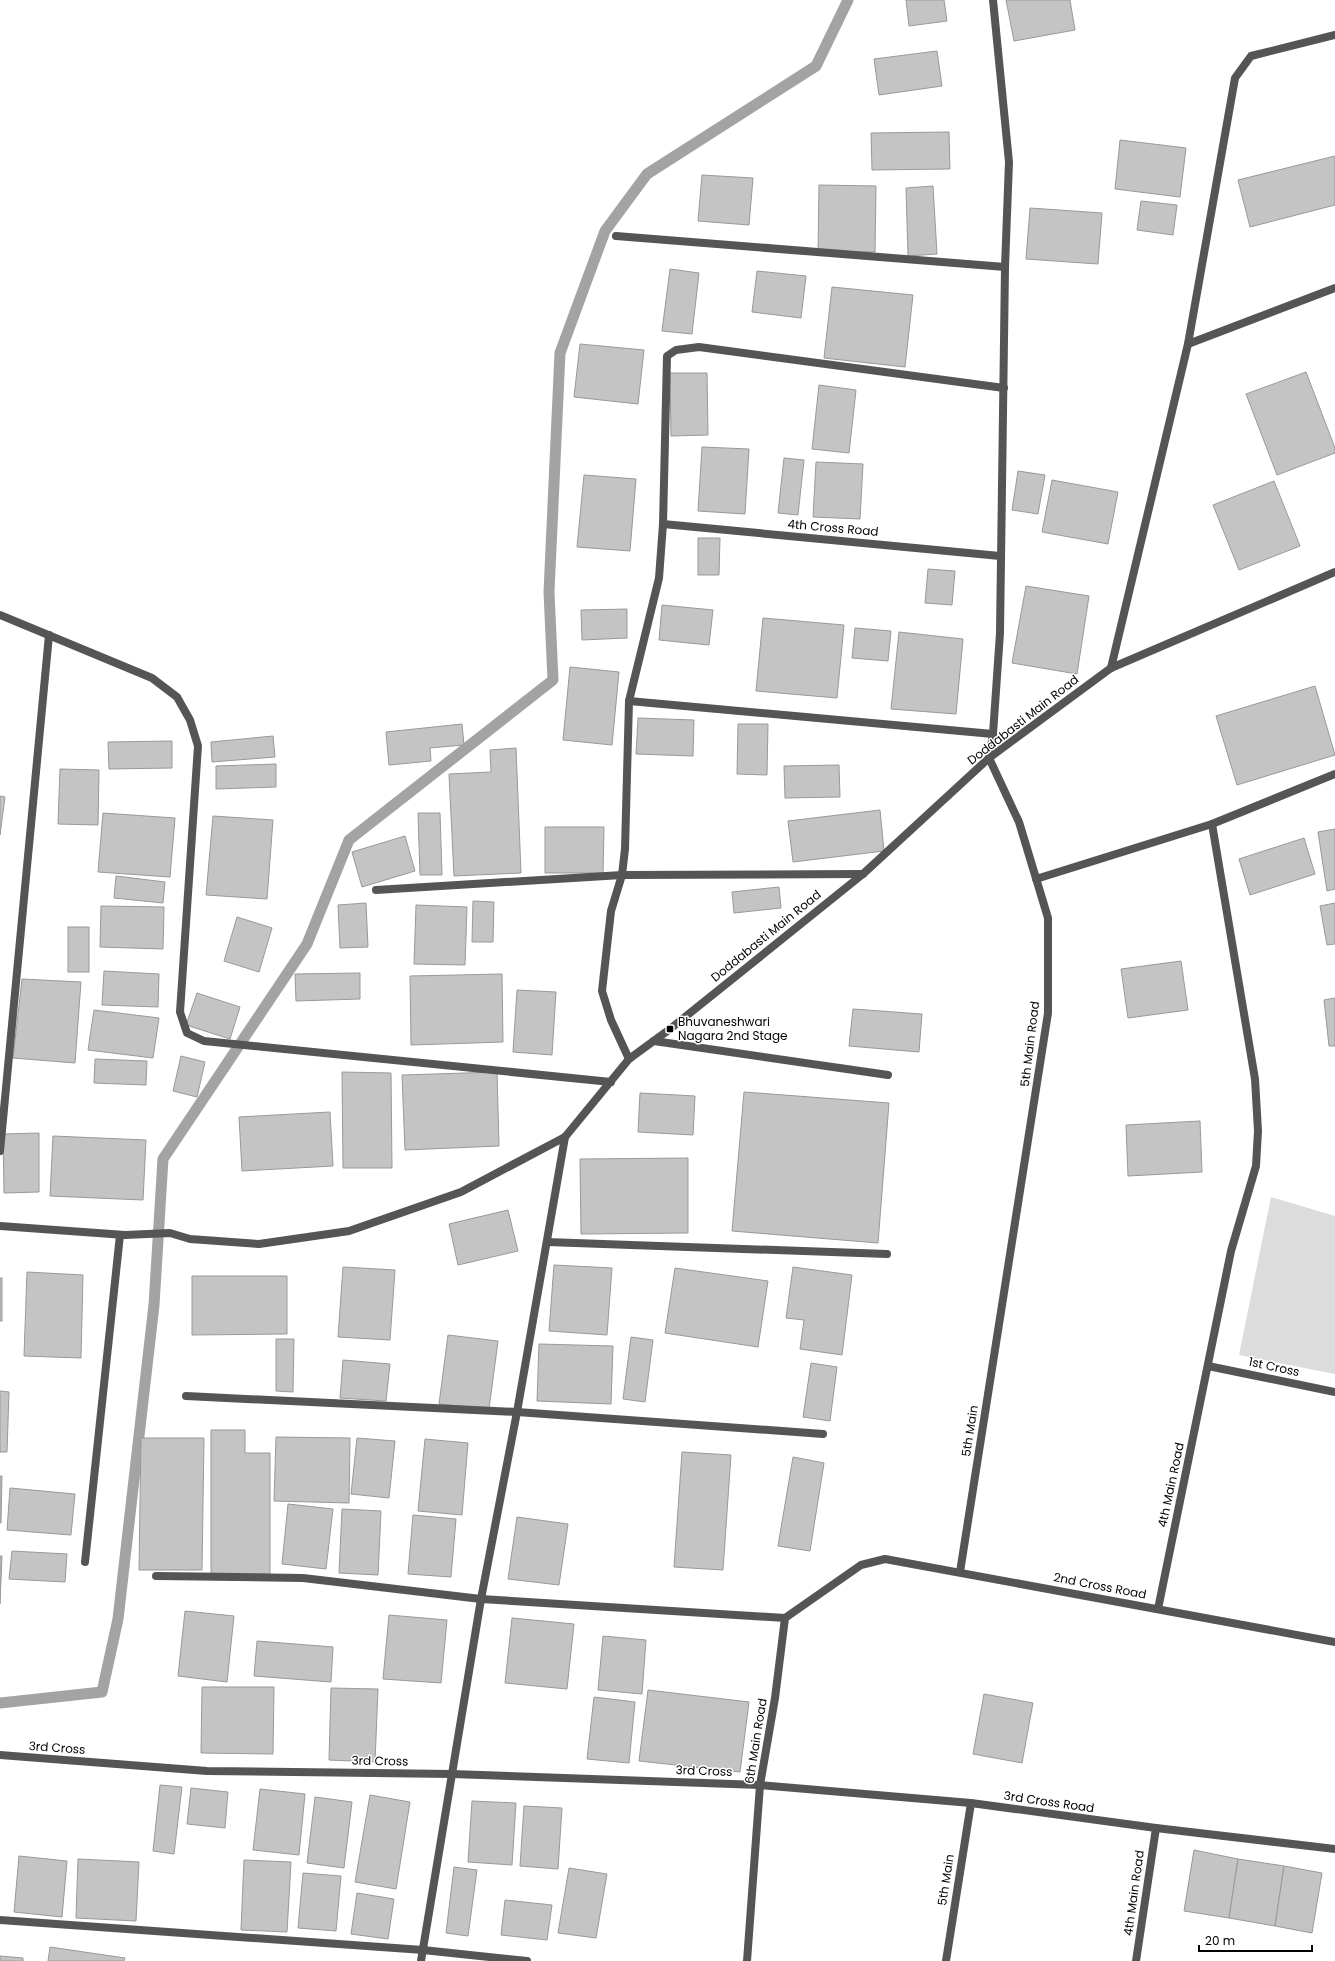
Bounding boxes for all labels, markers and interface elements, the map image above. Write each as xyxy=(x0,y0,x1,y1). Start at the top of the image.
street label: 4th Cross Road xyxy=(787,515,879,540)
street label: Doddabasti Main Road xyxy=(963,671,1082,768)
street label: Doddabasti Main Road xyxy=(707,886,824,985)
street label: 5th Main Road xyxy=(1016,1000,1043,1088)
place label: Bhuvaneshwari Nagara 2nd Stage xyxy=(678,1013,788,1044)
marker: Bhuvaneshwari Nagara 2nd Stage xyxy=(665,1024,675,1034)
street label: 1st Cross xyxy=(1247,1353,1301,1380)
street label: 5th Main xyxy=(957,1404,982,1458)
street label: 4th Main Road xyxy=(1153,1441,1188,1529)
street label: 2nd Cross Road xyxy=(1052,1568,1148,1603)
street label: 6th Main Road xyxy=(740,1697,771,1785)
street label: 3rd Cross xyxy=(28,1737,86,1758)
street label: 3rd Cross xyxy=(351,1752,409,1769)
street label: 3rd Cross xyxy=(675,1761,733,1780)
street label: 3rd Cross Road xyxy=(1003,1787,1095,1816)
street label: 4th Main Road xyxy=(1119,1849,1148,1937)
street label: 5th Main xyxy=(933,1853,958,1907)
scale bar xyxy=(1199,1927,1312,1953)
text: 20 m xyxy=(1205,1932,1235,1949)

